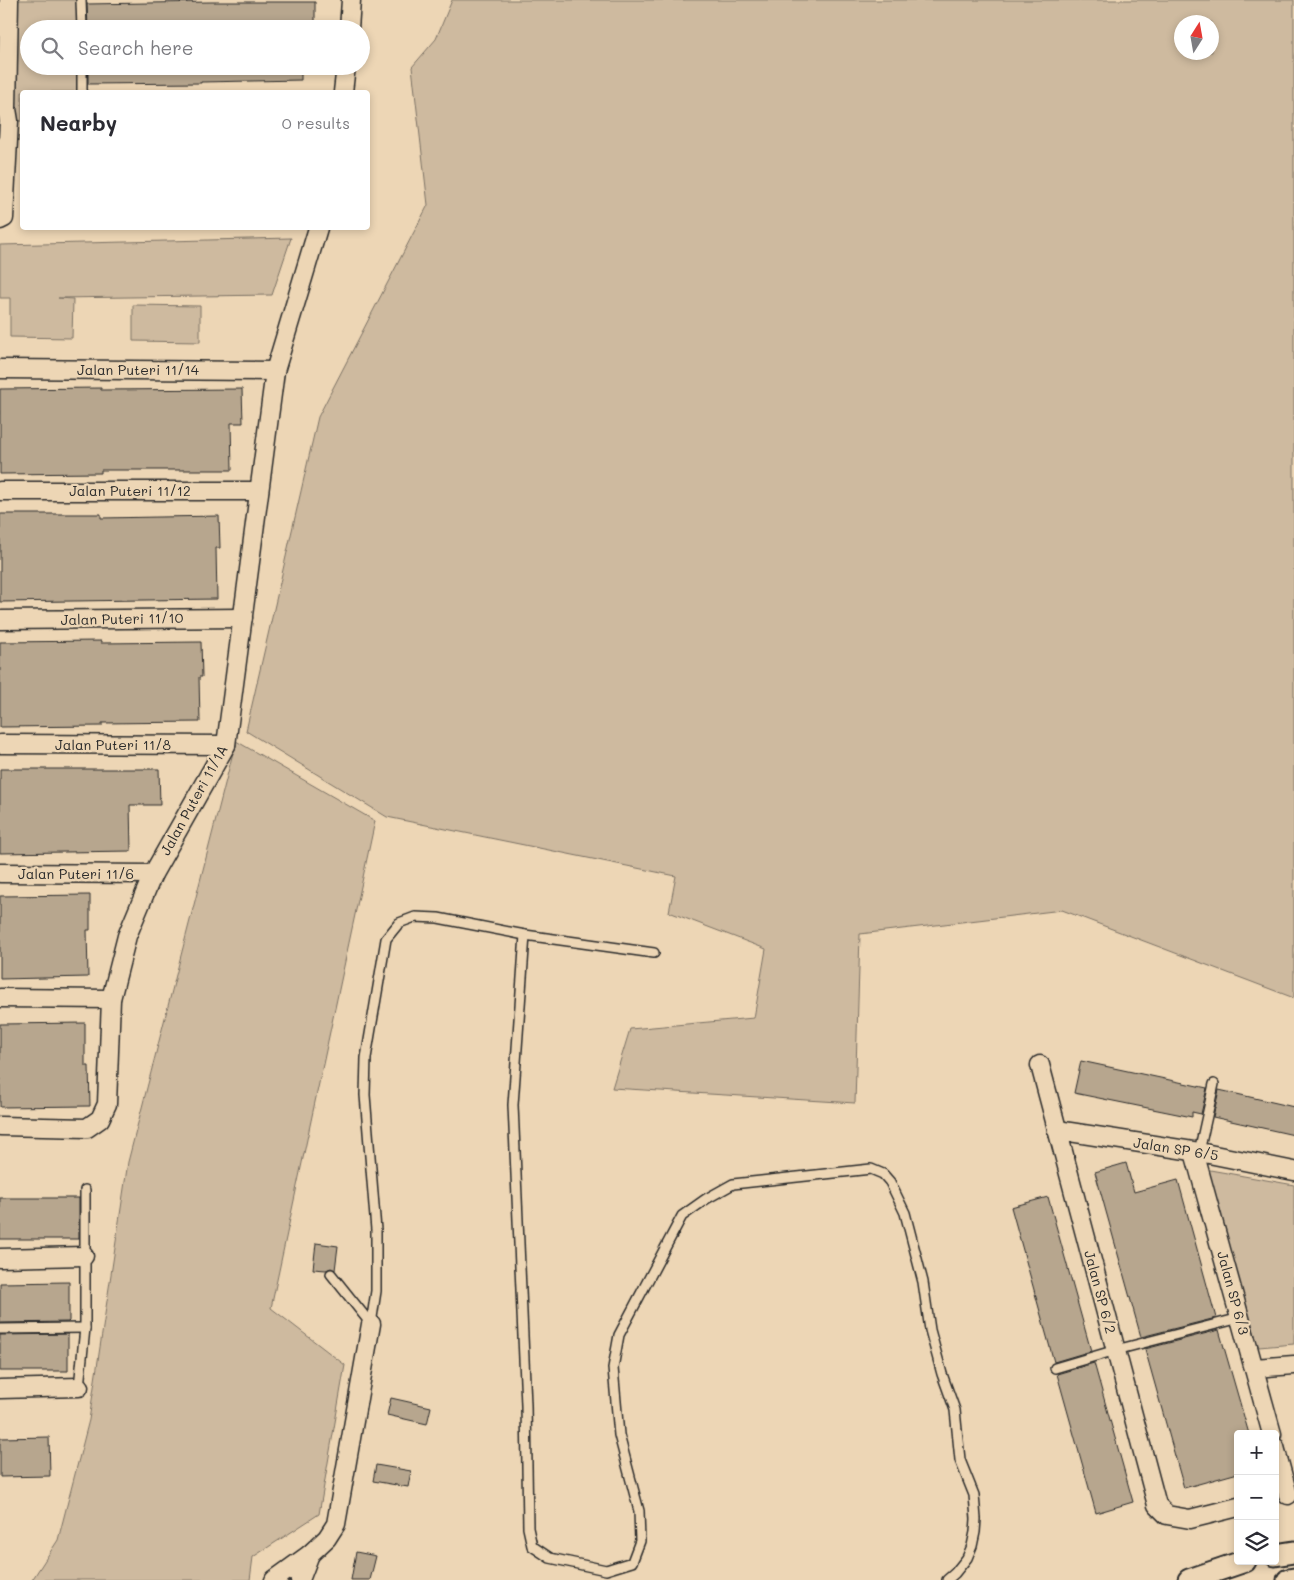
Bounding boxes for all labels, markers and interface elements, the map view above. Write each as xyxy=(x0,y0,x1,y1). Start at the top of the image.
north arrow xyxy=(1174,15,1219,60)
search box xyxy=(20,20,370,75)
icon: search xyxy=(38,34,66,62)
text: Search here xyxy=(78,35,194,60)
text: Nearby xyxy=(40,109,117,136)
text: 0 results xyxy=(282,112,350,133)
street label: Jalan Puteri 11/14 xyxy=(77,360,200,379)
street label: Jalan Puteri 11/12 xyxy=(69,481,191,500)
street label: Jalan Puteri 11/10 xyxy=(61,608,184,629)
street label: Jalan Puteri 11/8 xyxy=(55,735,171,754)
street label: Jalan Puteri 11/1A xyxy=(155,741,232,858)
street label: Jalan Puteri 11/6 xyxy=(18,864,134,883)
street label: Jalan SP 6/5 xyxy=(1132,1132,1220,1165)
street label: Jalan SP 6/2 xyxy=(1080,1248,1121,1336)
street label: Jalan SP 6/3 xyxy=(1213,1249,1254,1337)
map controls xyxy=(1234,1430,1279,1565)
button: + xyxy=(1234,1430,1279,1475)
button: − xyxy=(1234,1475,1279,1520)
button: layers xyxy=(1234,1520,1279,1565)

